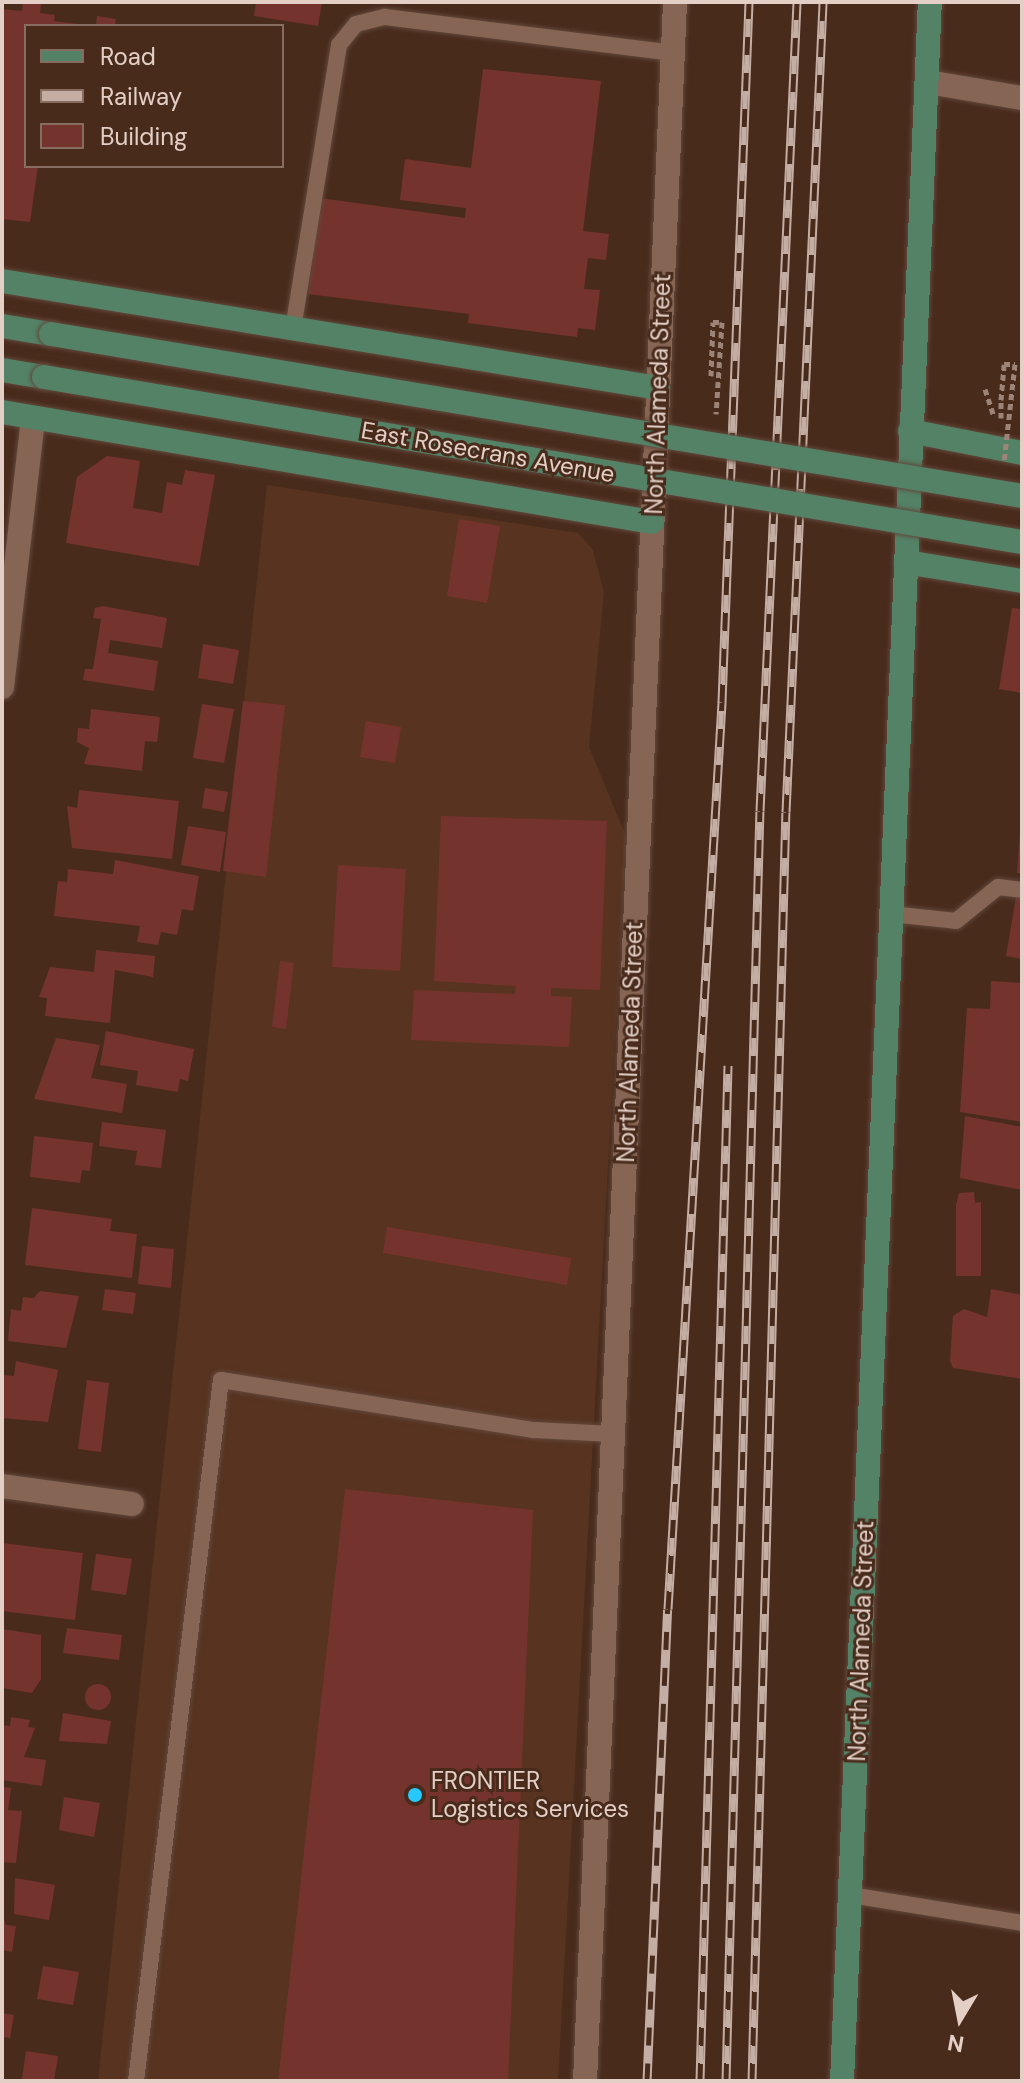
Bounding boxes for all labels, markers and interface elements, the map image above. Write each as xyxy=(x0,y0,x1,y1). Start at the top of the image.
legend xyxy=(24,24,284,168)
text: Road xyxy=(100,41,156,72)
text: Railway xyxy=(100,81,182,112)
text: Building xyxy=(100,121,187,152)
street label: North Alameda Street xyxy=(639,273,677,515)
street label: East Rosecrans Avenue xyxy=(359,416,617,488)
street label: North Alameda Street xyxy=(611,921,649,1163)
street label: North Alameda Street xyxy=(842,1520,880,1762)
place label: FRONTIER Logistics Services xyxy=(431,1767,629,1823)
marker: FRONTIER Logistics Services xyxy=(406,1786,424,1804)
north arrow xyxy=(920,1979,1000,2059)
text: N xyxy=(945,2027,966,2059)

